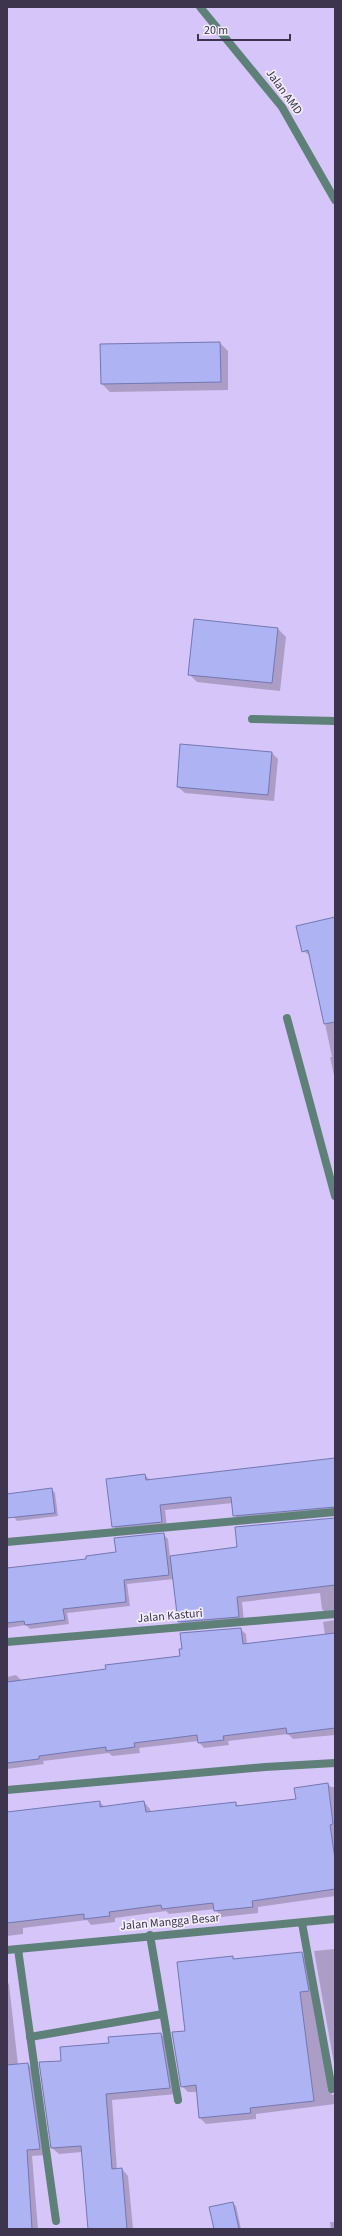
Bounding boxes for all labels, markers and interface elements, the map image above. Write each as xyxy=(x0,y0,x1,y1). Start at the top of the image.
scale bar xyxy=(198,16,290,42)
text: 20 m xyxy=(204,22,228,39)
street label: Jalan AMD xyxy=(262,66,306,118)
street label: Jalan Kasturi xyxy=(137,1605,203,1627)
street label: Jalan Mangga Besar xyxy=(120,1909,221,1935)

